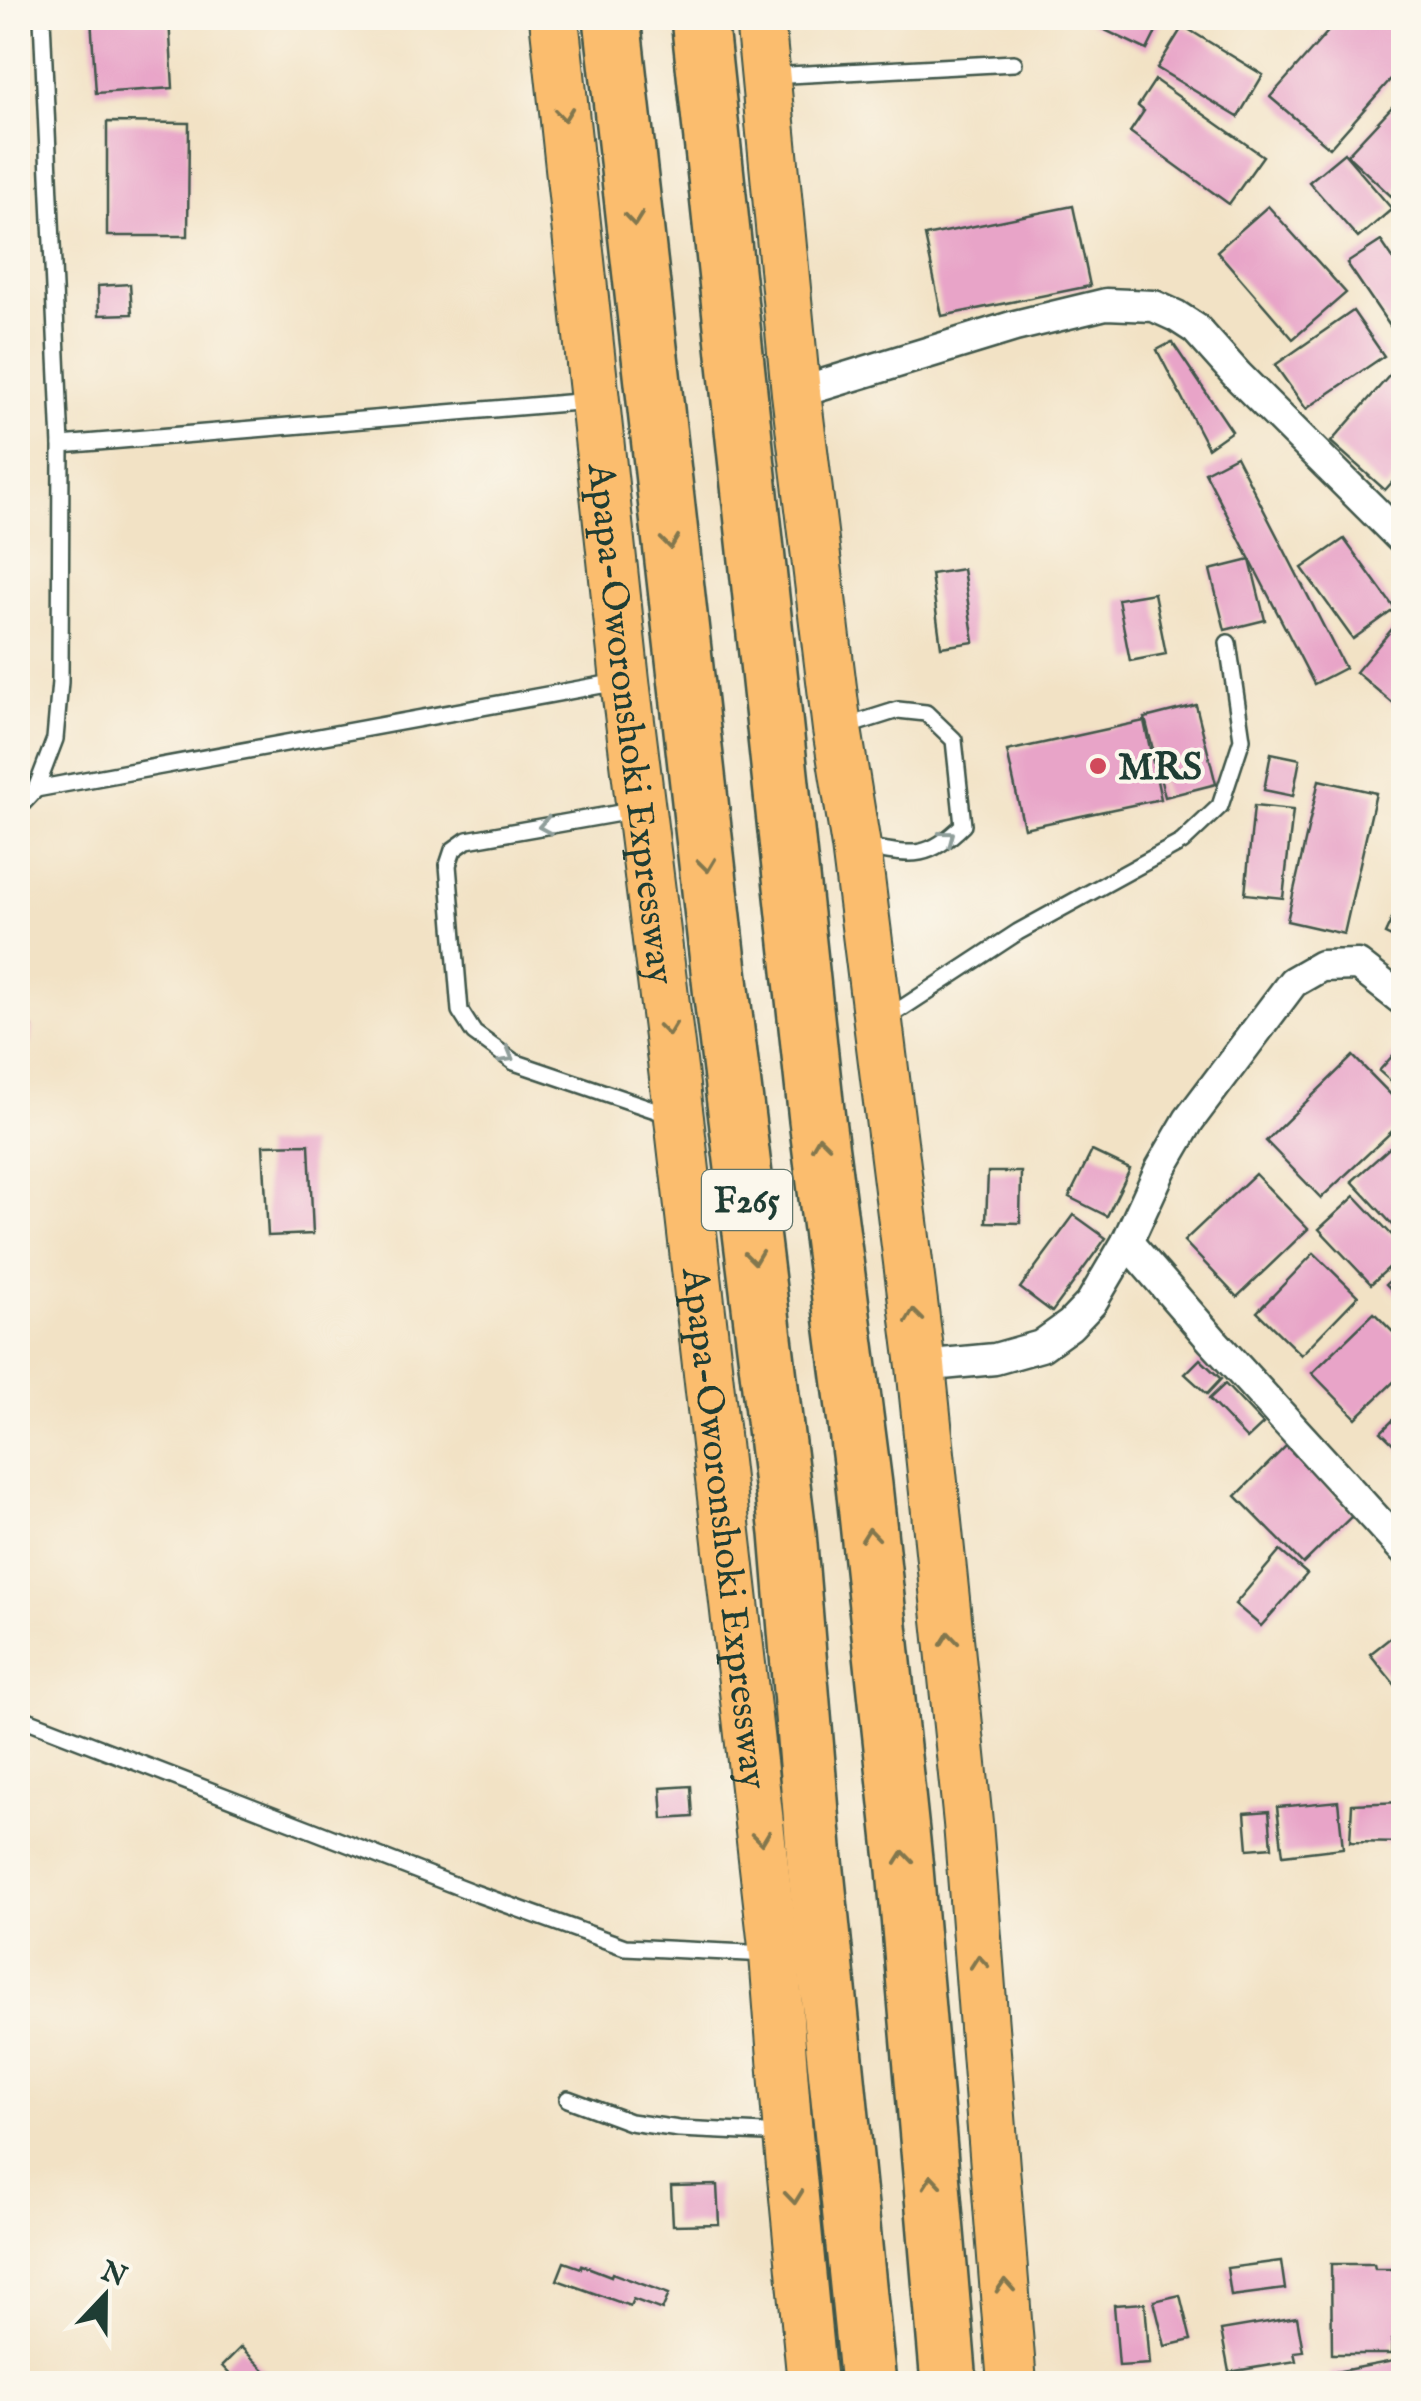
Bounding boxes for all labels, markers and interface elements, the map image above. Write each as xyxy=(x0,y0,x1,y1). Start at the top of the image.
one-way arrow xyxy=(553,107,574,123)
one-way arrow xyxy=(623,211,644,227)
street label: Apapa-Oworonshoki Expressway xyxy=(575,460,683,988)
one-way arrow xyxy=(659,534,680,550)
place label: MRS xyxy=(1118,745,1202,793)
marker: MRS xyxy=(1087,755,1109,777)
one-way arrow xyxy=(537,815,553,836)
one-way arrow xyxy=(936,832,954,849)
one-way arrow xyxy=(696,857,717,873)
one-way arrow xyxy=(657,1021,678,1037)
one-way arrow xyxy=(496,1044,514,1063)
one-way arrow xyxy=(810,1135,831,1151)
road number: F265 xyxy=(702,1170,792,1230)
one-way arrow xyxy=(743,1249,764,1265)
street label: Apapa-Oworonshoki Expressway xyxy=(669,1264,776,1792)
one-way arrow xyxy=(904,1307,925,1323)
one-way arrow xyxy=(859,1526,881,1542)
one-way arrow xyxy=(938,1630,960,1646)
one-way arrow xyxy=(750,1831,771,1847)
one-way arrow xyxy=(893,1850,915,1866)
one-way arrow xyxy=(968,1954,990,1970)
one-way arrow xyxy=(922,2173,943,2189)
one-way arrow xyxy=(783,2189,804,2205)
north arrow xyxy=(55,2246,155,2346)
text: N xyxy=(95,2254,131,2296)
one-way arrow xyxy=(994,2278,1016,2294)

